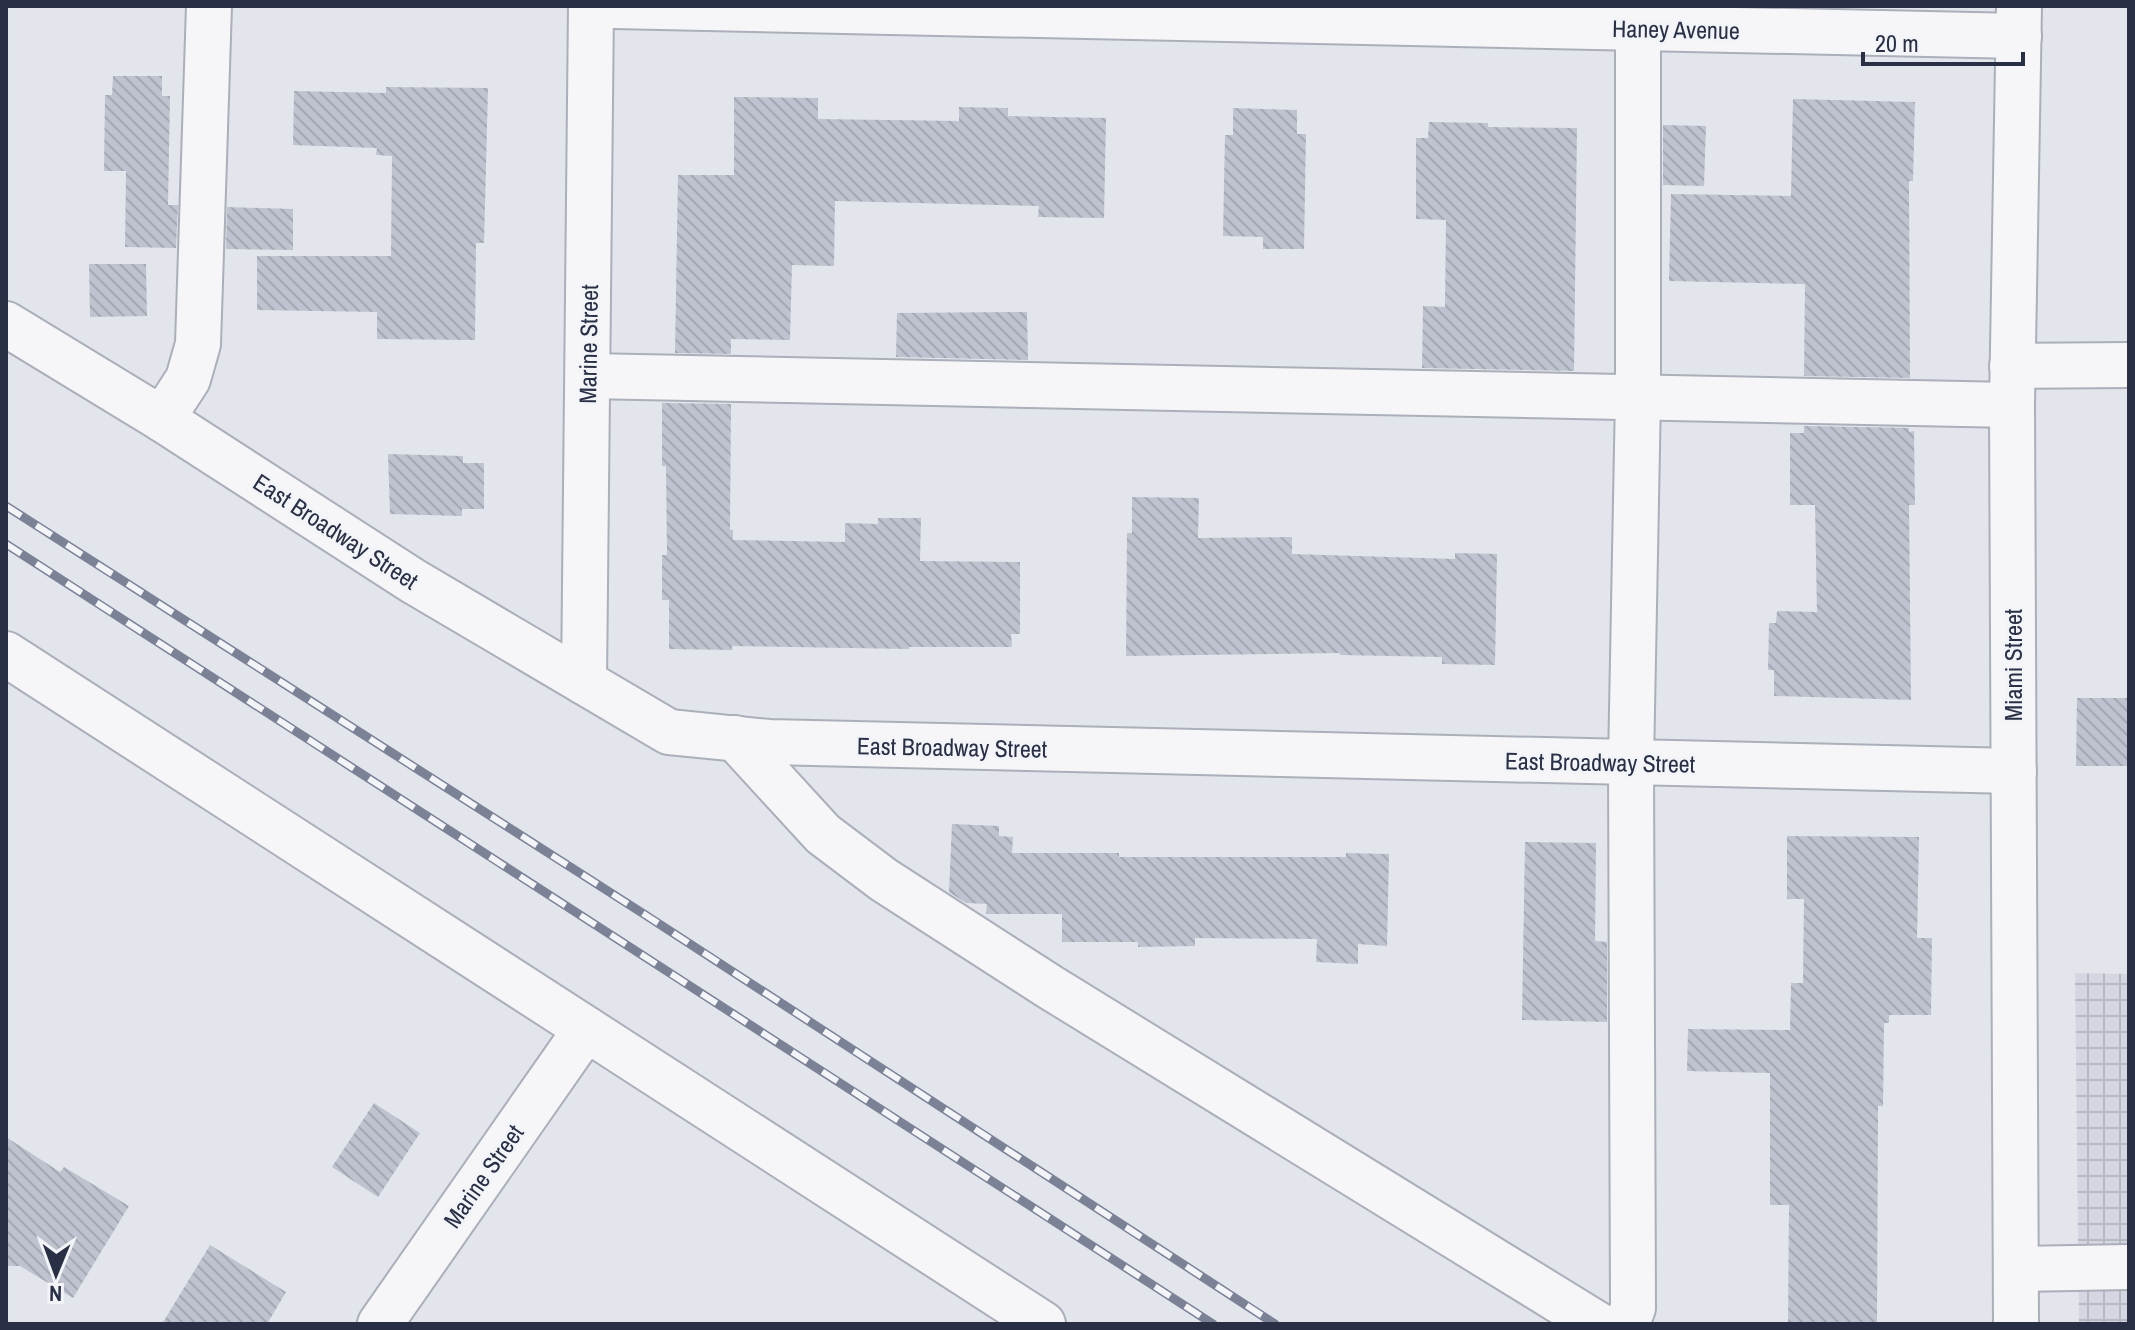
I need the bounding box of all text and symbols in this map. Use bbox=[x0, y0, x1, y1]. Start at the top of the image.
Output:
street label: Haney Avenue bbox=[1612, 12, 1740, 46]
scale bar bbox=[1863, 16, 2023, 66]
text: 20 m bbox=[1875, 27, 1919, 59]
street label: Marine Street bbox=[571, 284, 605, 404]
street label: East Broadway Street bbox=[247, 466, 425, 597]
street label: Miami Street bbox=[1997, 608, 2029, 721]
street label: East Broadway Street bbox=[857, 729, 1048, 765]
street label: East Broadway Street bbox=[1505, 744, 1696, 780]
street label: Marine Street bbox=[436, 1118, 531, 1234]
north arrow bbox=[16, 1234, 96, 1314]
text: N bbox=[49, 1279, 62, 1309]

